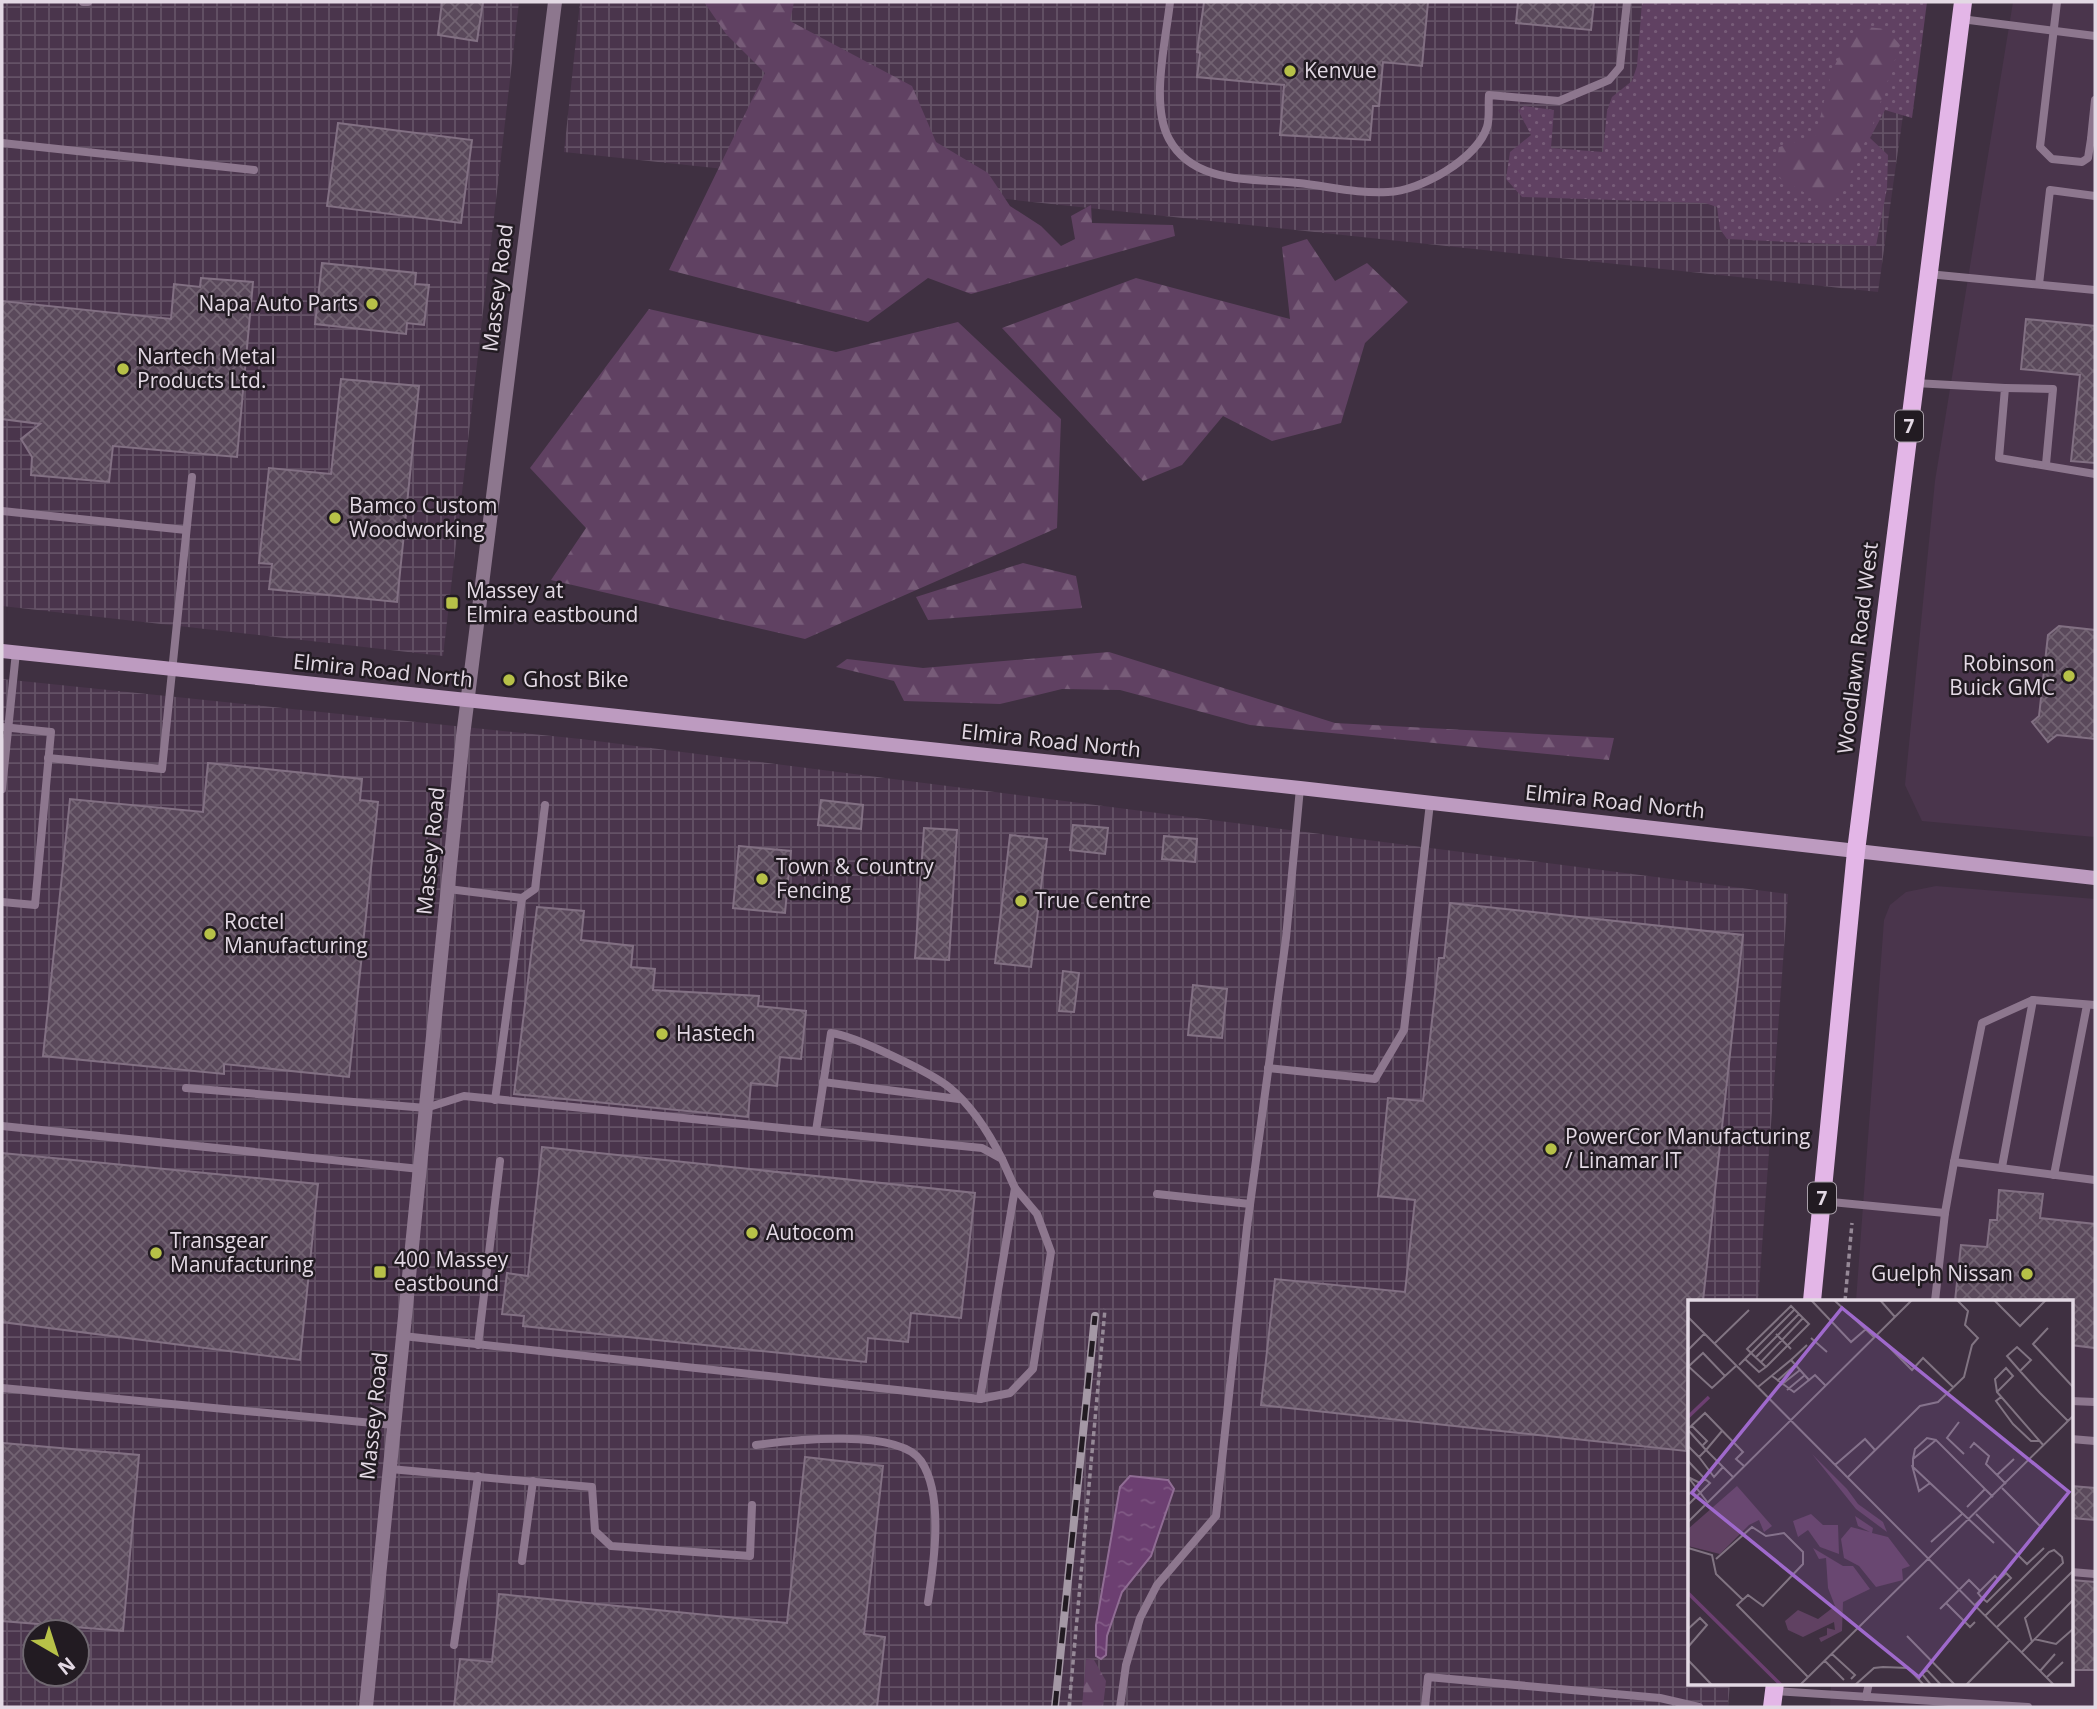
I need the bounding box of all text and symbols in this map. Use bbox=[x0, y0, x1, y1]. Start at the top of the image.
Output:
place label: Kenvue bbox=[1304, 56, 1377, 84]
marker: Kenvue bbox=[1282, 63, 1298, 79]
street label: Massey Road bbox=[475, 222, 519, 353]
place label: Napa Auto Parts bbox=[198, 289, 358, 317]
marker: Napa Auto Parts bbox=[364, 296, 380, 312]
place label: Nartech Metal Products Ltd. bbox=[137, 342, 276, 394]
marker: Nartech Metal Products Ltd. bbox=[115, 361, 131, 377]
road number: 7 bbox=[1895, 410, 1923, 442]
place label: Bamco Custom Woodworking bbox=[349, 491, 498, 543]
marker: Bamco Custom Woodworking bbox=[327, 510, 343, 526]
street label: Woodlawn Road West bbox=[1830, 540, 1884, 755]
place label: Massey at Elmira eastbound bbox=[466, 576, 638, 628]
marker: Massey at Elmira eastbound bbox=[444, 595, 460, 611]
street label: Elmira Road North bbox=[292, 647, 474, 693]
place label: Robinson Buick GMC bbox=[1949, 649, 2055, 701]
place label: Ghost Bike bbox=[523, 665, 628, 693]
marker: Robinson Buick GMC bbox=[2061, 668, 2077, 684]
marker: Ghost Bike bbox=[501, 672, 517, 688]
street label: Elmira Road North bbox=[960, 717, 1142, 763]
street label: Elmira Road North bbox=[1524, 778, 1706, 824]
street label: Massey Road bbox=[409, 786, 451, 916]
place label: Town & Country Fencing bbox=[776, 852, 934, 904]
marker: Town & Country Fencing bbox=[754, 871, 770, 887]
place label: True Centre bbox=[1035, 886, 1151, 914]
marker: True Centre bbox=[1013, 893, 1029, 909]
place label: Roctel Manufacturing bbox=[224, 907, 368, 959]
marker: Roctel Manufacturing bbox=[202, 926, 218, 942]
place label: Hastech bbox=[676, 1019, 755, 1047]
marker: Hastech bbox=[654, 1026, 670, 1042]
place label: PowerCor Manufacturing / Linamar IT bbox=[1565, 1122, 1810, 1174]
marker: PowerCor Manufacturing / Linamar IT bbox=[1543, 1141, 1559, 1157]
road number: 7 bbox=[1808, 1182, 1836, 1214]
place label: Autocom bbox=[766, 1218, 854, 1246]
marker: Autocom bbox=[744, 1225, 760, 1241]
place label: Transgear Manufacturing bbox=[170, 1226, 314, 1278]
marker: Transgear Manufacturing bbox=[148, 1245, 164, 1261]
place label: 400 Massey eastbound bbox=[394, 1245, 509, 1297]
place label: Guelph Nissan bbox=[1871, 1259, 2013, 1287]
marker: 400 Massey eastbound bbox=[372, 1264, 388, 1280]
marker: Guelph Nissan bbox=[2019, 1266, 2035, 1282]
inset map bbox=[1688, 1300, 2072, 1684]
street label: Massey Road bbox=[352, 1351, 394, 1481]
north arrow bbox=[21, 1618, 91, 1688]
text: N bbox=[53, 1651, 81, 1681]

